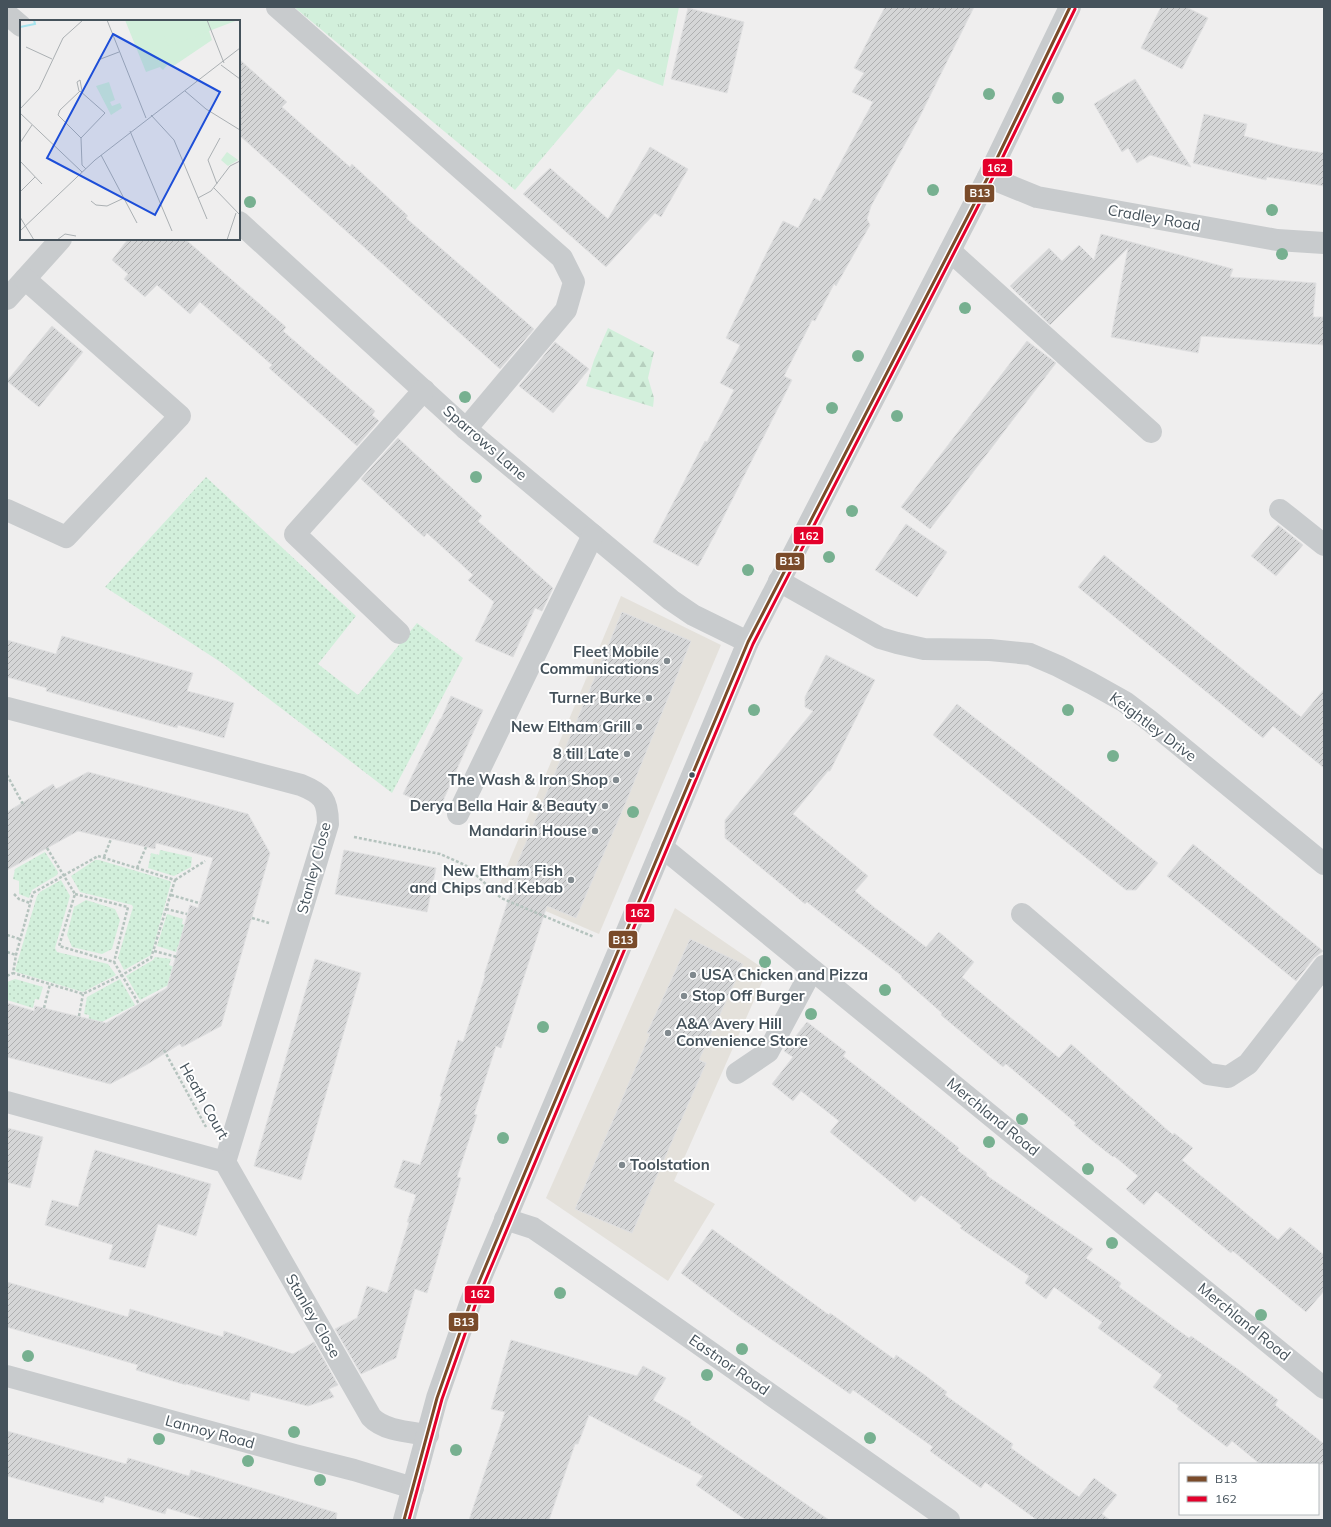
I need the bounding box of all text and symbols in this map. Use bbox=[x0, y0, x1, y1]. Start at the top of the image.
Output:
inset map bbox=[20, 20, 240, 240]
line badge: 162 bbox=[982, 158, 1013, 177]
text: 162 bbox=[987, 161, 1007, 175]
line badge: B13 bbox=[964, 184, 995, 203]
text: B13 bbox=[970, 186, 991, 200]
street label: Cradley Road bbox=[1106, 200, 1202, 235]
street label: Sparrows Lane bbox=[439, 401, 531, 484]
line badge: 162 bbox=[793, 526, 824, 545]
text: 162 bbox=[799, 529, 819, 543]
line badge: B13 bbox=[775, 552, 805, 571]
text: B13 bbox=[780, 554, 801, 568]
place label: Fleet Mobile Communications bbox=[540, 642, 659, 678]
marker: Fleet Mobile Communications bbox=[662, 656, 672, 666]
place label: Turner Burke bbox=[549, 688, 641, 707]
street label: Keightley Drive bbox=[1106, 688, 1201, 765]
marker: Turner Burke bbox=[644, 693, 654, 703]
place label: New Eltham Grill bbox=[511, 717, 631, 736]
marker: New Eltham Grill bbox=[634, 722, 644, 732]
place label: 8 till Late bbox=[553, 744, 619, 763]
marker: 8 till Late bbox=[622, 749, 632, 759]
place label: The Wash & Iron Shop bbox=[448, 770, 608, 789]
unlabelled marker bbox=[687, 770, 697, 780]
marker: The Wash & Iron Shop bbox=[611, 775, 621, 785]
place label: Derya Bella Hair & Beauty bbox=[410, 796, 598, 815]
marker: Derya Bella Hair & Beauty bbox=[600, 801, 610, 811]
street label: Stanley Close bbox=[292, 820, 335, 916]
place label: Mandarin House bbox=[469, 821, 587, 840]
marker: Mandarin House bbox=[590, 826, 600, 836]
place label: New Eltham Fish and Chips and Kebab bbox=[409, 861, 563, 897]
marker: New Eltham Fish and Chips and Kebab bbox=[566, 875, 576, 885]
line badge: 162 bbox=[625, 903, 655, 923]
text: 162 bbox=[630, 906, 650, 920]
line badge: B13 bbox=[608, 930, 638, 949]
text: B13 bbox=[613, 933, 634, 947]
place label: USA Chicken and Pizza bbox=[701, 965, 868, 984]
marker: USA Chicken and Pizza bbox=[688, 970, 698, 980]
place label: Stop Off Burger bbox=[692, 986, 805, 1005]
marker: Stop Off Burger bbox=[679, 991, 689, 1001]
place label: A&A Avery Hill Convenience Store bbox=[676, 1014, 808, 1050]
marker: A&A Avery Hill Convenience Store bbox=[663, 1028, 673, 1038]
street label: Heath Court bbox=[176, 1059, 233, 1142]
street label: Merchland Road bbox=[943, 1073, 1043, 1160]
place label: Toolstation bbox=[630, 1155, 710, 1174]
marker: Toolstation bbox=[617, 1160, 627, 1170]
street label: Stanley Close bbox=[282, 1270, 345, 1361]
street label: Merchland Road bbox=[1194, 1278, 1294, 1365]
line badge: 162 bbox=[464, 1285, 495, 1304]
text: 162 bbox=[470, 1287, 490, 1301]
line badge: B13 bbox=[448, 1312, 479, 1332]
text: B13 bbox=[454, 1315, 475, 1329]
street label: Eastnor Road bbox=[685, 1330, 773, 1399]
street label: Lannoy Road bbox=[163, 1410, 257, 1453]
legend bbox=[1179, 1463, 1319, 1515]
text: B13 bbox=[1215, 1471, 1238, 1486]
text: 162 bbox=[1215, 1491, 1237, 1506]

